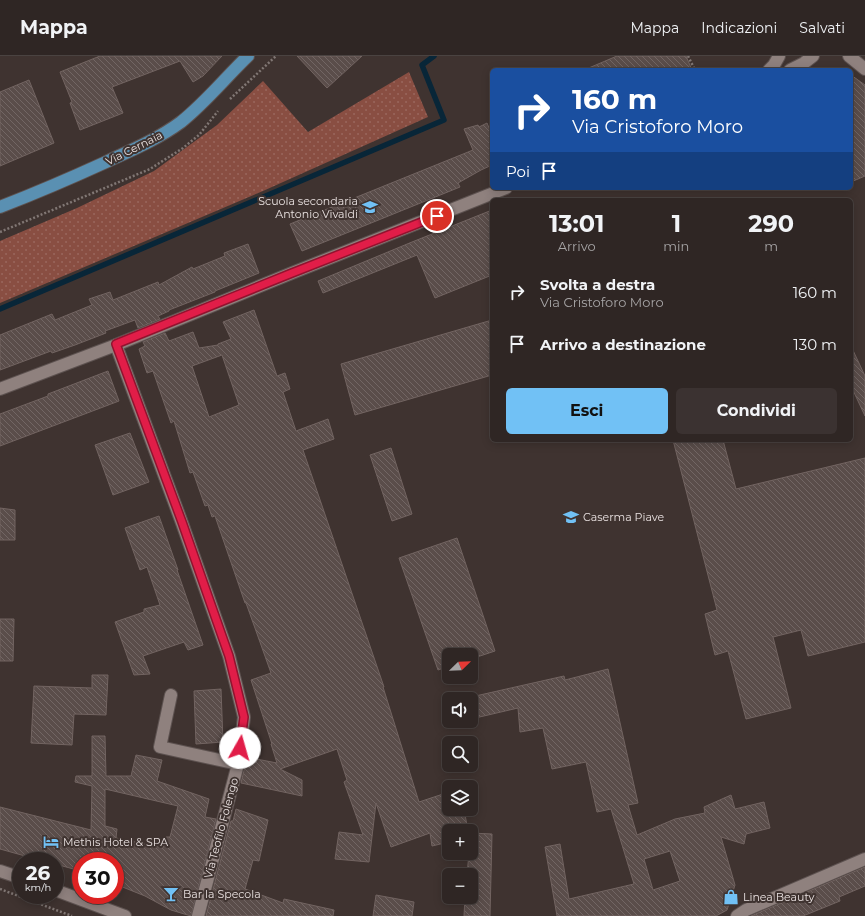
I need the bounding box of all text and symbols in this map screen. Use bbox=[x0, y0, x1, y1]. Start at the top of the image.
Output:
text: Mappa bbox=[20, 16, 88, 39]
text: Mappa bbox=[630, 19, 679, 37]
text: Indicazioni bbox=[701, 19, 777, 37]
text: Salvati bbox=[799, 19, 845, 37]
text: 160 m bbox=[572, 82, 657, 116]
icon: right bbox=[506, 84, 558, 136]
text: Via Cristoforo Moro bbox=[572, 116, 743, 138]
street label: Via Cernaia bbox=[103, 128, 165, 168]
icon: arrive bbox=[538, 160, 560, 182]
text: Poi bbox=[506, 162, 530, 181]
place label: Scuola secondaria Antonio Vivaldi bbox=[258, 194, 358, 221]
school or university icon: Scuola secondaria Antonio Vivaldi bbox=[361, 198, 379, 216]
pin bbox=[420, 199, 454, 233]
icon: arrive bbox=[426, 205, 448, 227]
text: 13:01 bbox=[549, 209, 604, 238]
text: 1 bbox=[672, 209, 681, 238]
text: 290 bbox=[748, 209, 794, 238]
text: Arrivo bbox=[558, 238, 596, 254]
text: min bbox=[663, 238, 689, 254]
text: m bbox=[764, 238, 778, 254]
text: Svolta a destra bbox=[540, 275, 655, 294]
icon: right bbox=[506, 281, 528, 303]
text: 160 m bbox=[793, 283, 837, 302]
text: Via Cristoforo Moro bbox=[540, 294, 664, 310]
icon: arrive bbox=[506, 333, 528, 355]
text: Arrivo a destinazione bbox=[540, 335, 706, 354]
text: 130 m bbox=[793, 335, 837, 354]
button: Esci bbox=[506, 388, 668, 434]
button: Condividi bbox=[676, 388, 837, 434]
school or university icon: Caserma Piave bbox=[562, 508, 580, 526]
place label: Caserma Piave bbox=[583, 510, 665, 524]
north arrow bbox=[442, 648, 478, 684]
map controls bbox=[442, 648, 478, 904]
button: sound bbox=[442, 692, 478, 728]
position arrow bbox=[219, 727, 261, 769]
button: search bbox=[442, 736, 478, 772]
street label: Via Teofilo Folengo bbox=[201, 776, 241, 880]
button: layers bbox=[442, 780, 478, 816]
button: + bbox=[442, 824, 478, 860]
hotel icon: Methis Hotel & SPA bbox=[42, 833, 60, 851]
place label: Methis Hotel & SPA bbox=[63, 835, 168, 849]
speed limit sign: 30 bbox=[72, 852, 124, 904]
text: 26 bbox=[26, 861, 50, 885]
button: − bbox=[442, 868, 478, 904]
text: km/h bbox=[25, 881, 51, 894]
bar icon: Bar la Specola bbox=[162, 885, 180, 903]
place label: Bar la Specola bbox=[183, 887, 261, 901]
shop icon: Linea Beauty bbox=[722, 888, 740, 906]
place label: Linea Beauty bbox=[743, 890, 814, 904]

